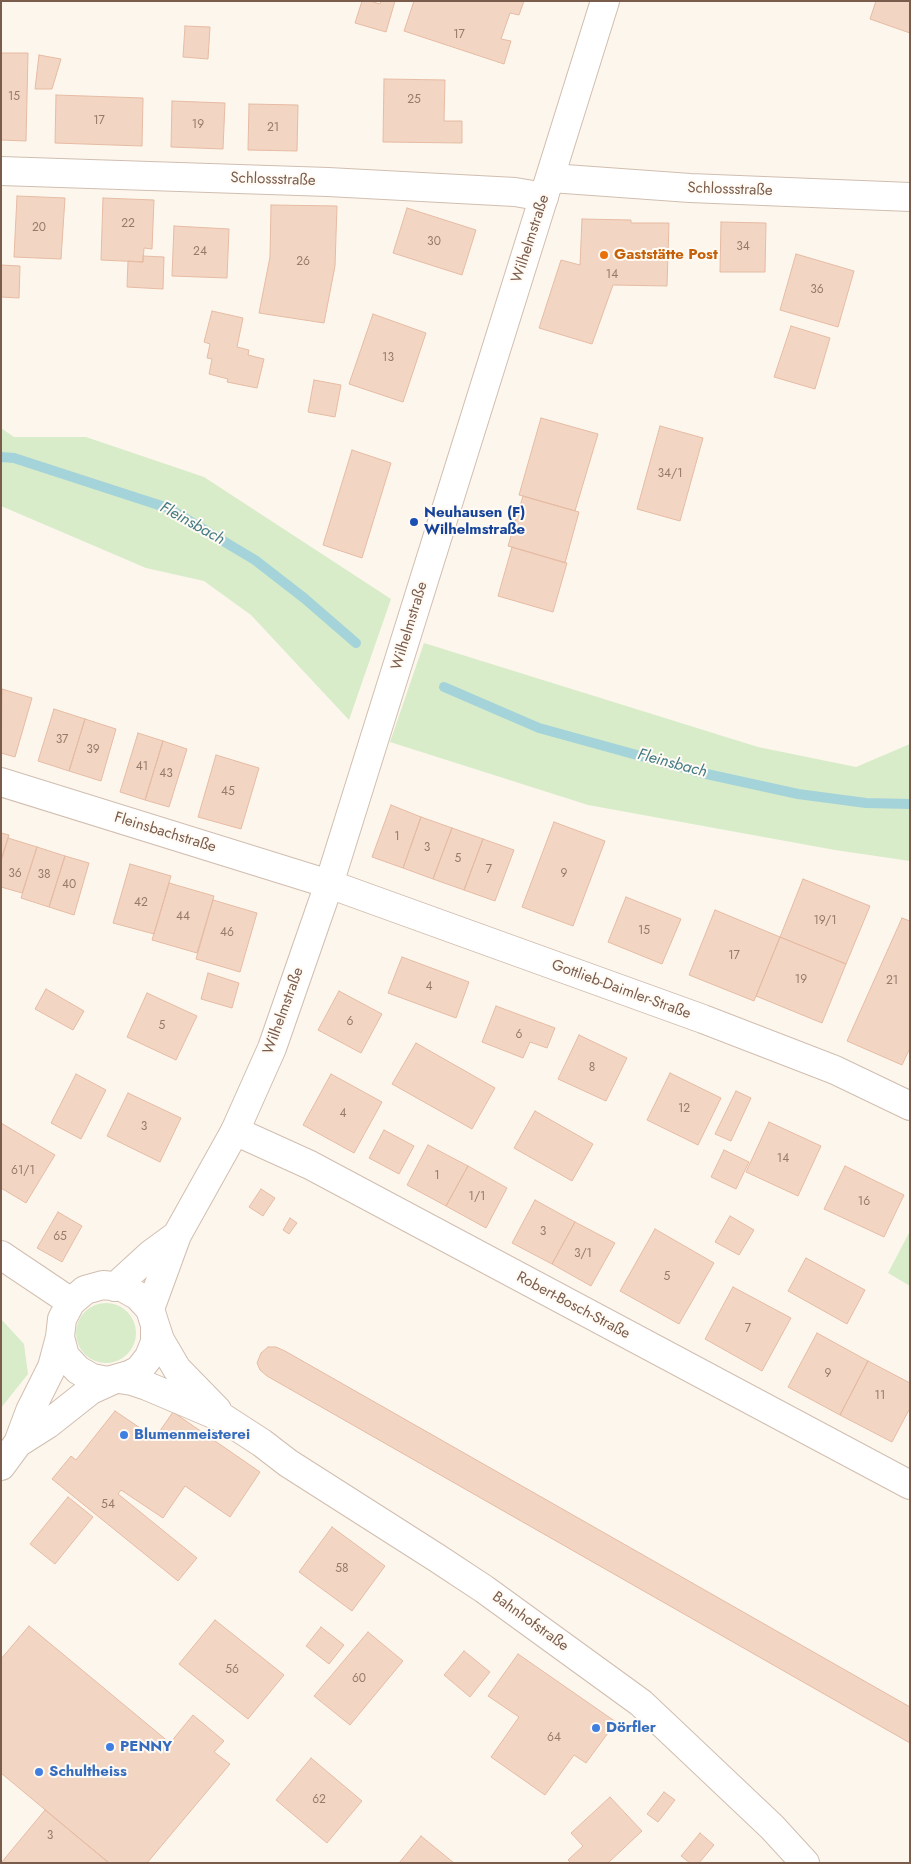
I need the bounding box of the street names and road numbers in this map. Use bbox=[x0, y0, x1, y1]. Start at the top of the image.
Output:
street label: Schlossstraße bbox=[230, 170, 316, 190]
street label: Schlossstraße bbox=[687, 180, 773, 200]
street label: Wilhelmstraße bbox=[508, 193, 554, 285]
street label: Wilhelmstraße bbox=[388, 580, 432, 672]
street label: Fleinsbachstraße bbox=[112, 809, 218, 857]
street label: Gottlieb-Daimler-Straße bbox=[549, 956, 693, 1024]
street label: Wilhelmstraße bbox=[260, 965, 308, 1057]
street label: Robert-Bosch-Straße bbox=[513, 1268, 633, 1344]
street label: Bahnhofstraße bbox=[488, 1588, 572, 1656]

